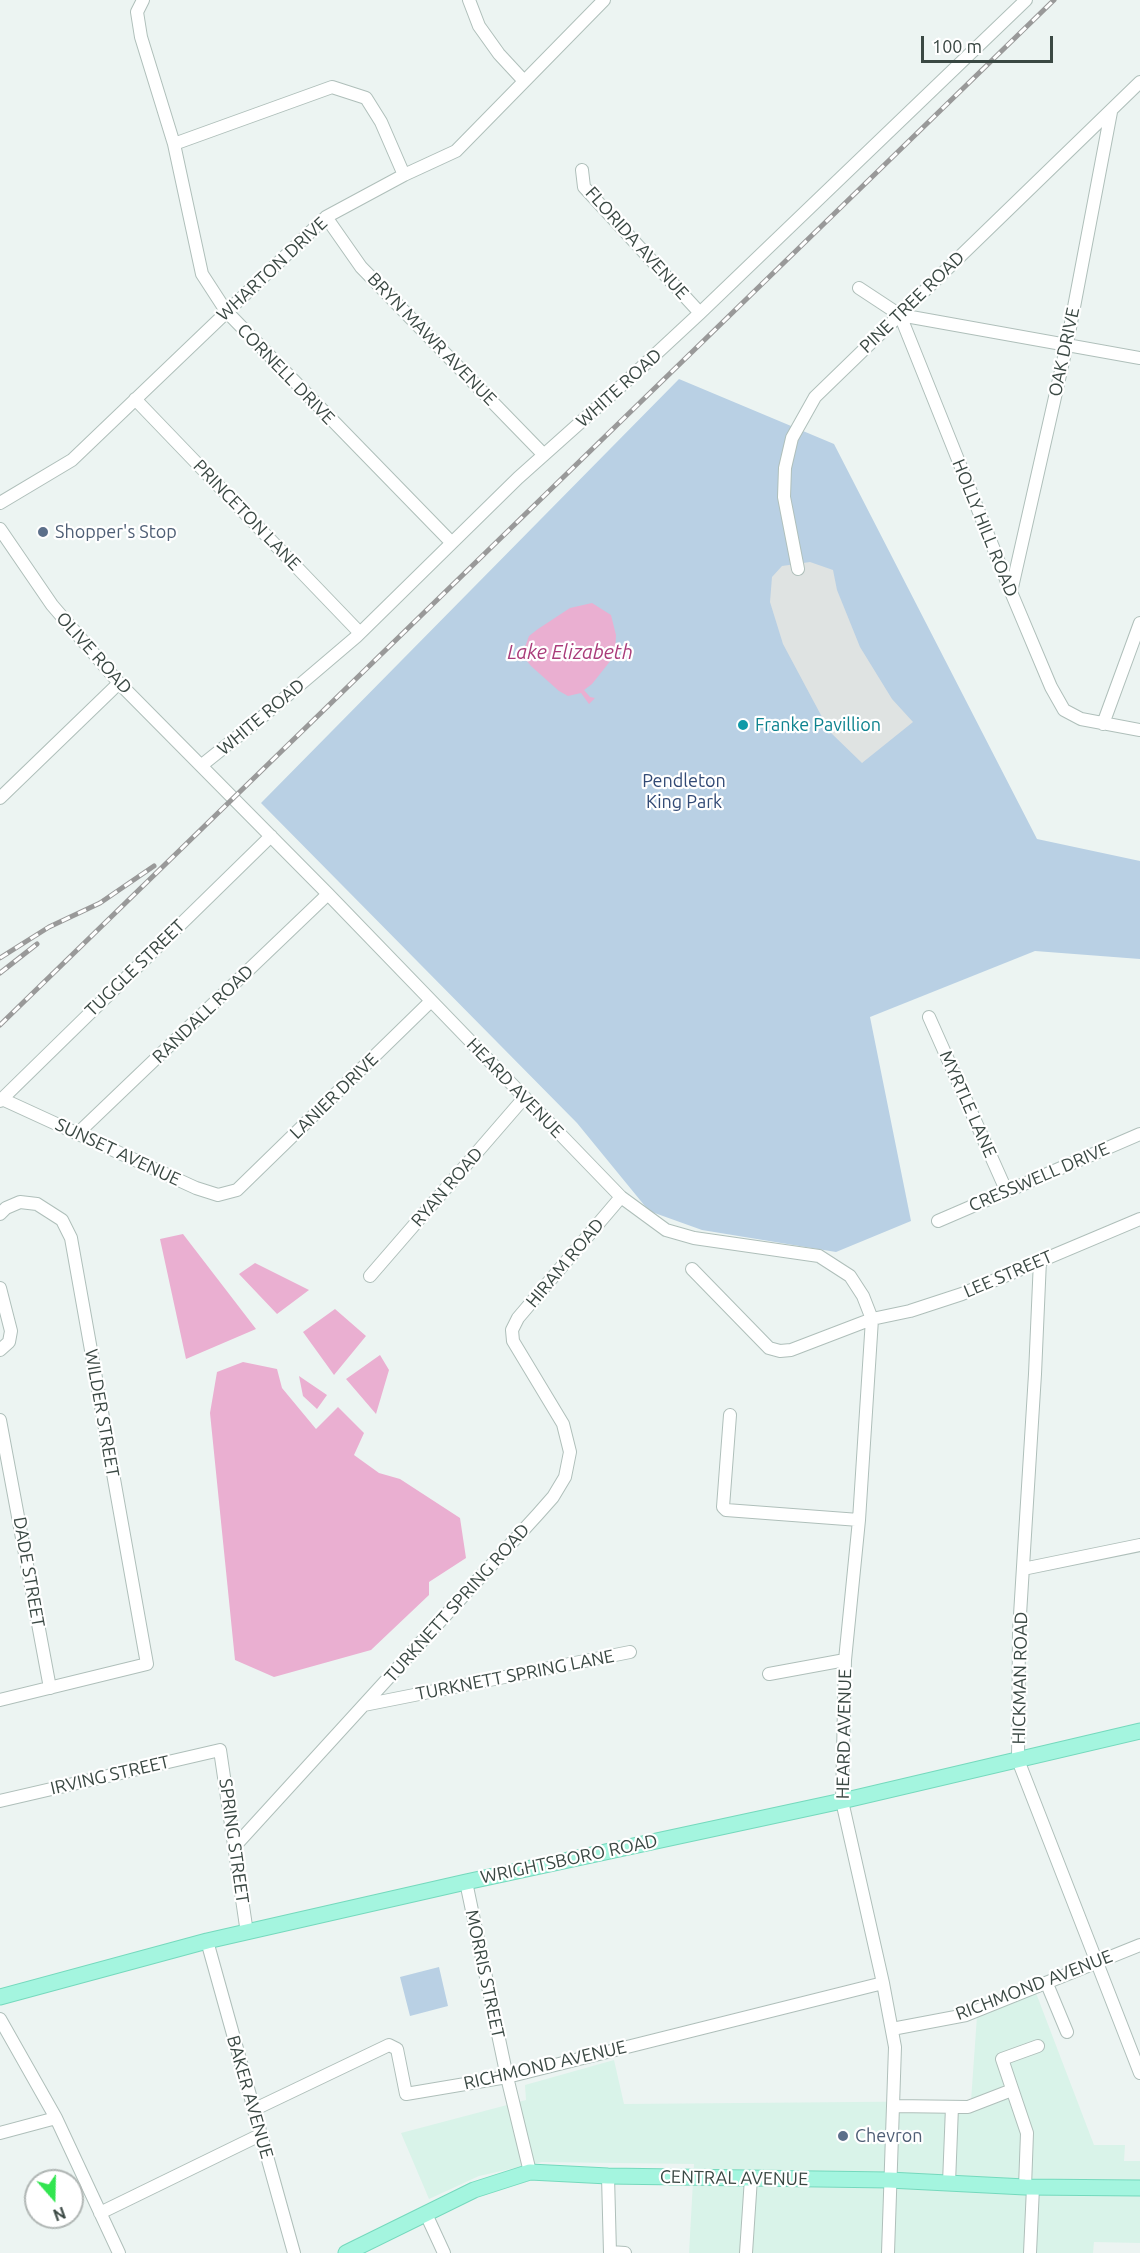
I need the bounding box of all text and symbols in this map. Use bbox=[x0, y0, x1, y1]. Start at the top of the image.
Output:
scale bar bbox=[924, 24, 1056, 62]
text: 100 m bbox=[932, 36, 982, 56]
street label: FLORIDA AVENUE bbox=[581, 182, 693, 304]
street label: WHARTON DRIVE bbox=[212, 212, 332, 326]
street label: PINE TREE ROAD bbox=[855, 247, 969, 357]
street label: BRYN MAWR AVENUE bbox=[363, 268, 501, 410]
street label: OAK DRIVE bbox=[1044, 305, 1084, 399]
street label: CORNELL DRIVE bbox=[233, 319, 339, 429]
street label: WHITE ROAD bbox=[572, 344, 666, 432]
street label: PRINCETON LANE bbox=[189, 455, 305, 575]
street label: HOLLY HILL ROAD bbox=[948, 456, 1022, 600]
place label: Shopper's Stop bbox=[55, 521, 177, 543]
marker: Shopper's Stop bbox=[36, 525, 50, 539]
street label: OLIVE ROAD bbox=[52, 608, 136, 698]
water label: Lake Elizabeth bbox=[507, 640, 633, 664]
street label: WHITE ROAD bbox=[213, 674, 309, 760]
place label: Franke Pavillion bbox=[755, 714, 881, 736]
marker: Franke Pavillion bbox=[736, 718, 750, 732]
park label: Pendleton King Park bbox=[642, 770, 726, 812]
street label: TUGGLE STREET bbox=[81, 915, 189, 1021]
street label: RANDALL ROAD bbox=[148, 960, 258, 1068]
street label: HEARD AVENUE bbox=[462, 1034, 568, 1142]
street label: MYRTLE LANE bbox=[935, 1047, 1001, 1161]
street label: LANIER DRIVE bbox=[285, 1049, 383, 1143]
street label: SUNSET AVENUE bbox=[52, 1114, 184, 1190]
street label: CRESSWELL DRIVE bbox=[966, 1138, 1112, 1216]
street label: RYAN ROAD bbox=[407, 1143, 487, 1231]
street label: HIRAM ROAD bbox=[521, 1214, 609, 1312]
street label: LEE STREET bbox=[960, 1246, 1056, 1302]
street label: WILDER STREET bbox=[80, 1347, 124, 1479]
street label: DADE STREET bbox=[9, 1515, 49, 1629]
street label: TURKNETT SPRING ROAD bbox=[380, 1519, 534, 1687]
street label: HICKMAN ROAD bbox=[1008, 1611, 1032, 1745]
street label: TURKNETT SPRING LANE bbox=[414, 1645, 616, 1705]
street label: HEARD AVENUE bbox=[832, 1669, 856, 1799]
street label: IRVING STREET bbox=[48, 1751, 172, 1799]
street label: SPRING STREET bbox=[215, 1777, 253, 1905]
street label: WRIGHTSBORO ROAD bbox=[478, 1830, 660, 1888]
street label: MORRIS STREET bbox=[461, 1908, 509, 2040]
street label: RICHMOND AVENUE bbox=[953, 1945, 1115, 2025]
street label: BAKER AVENUE bbox=[222, 2033, 278, 2161]
street label: RICHMOND AVENUE bbox=[462, 2036, 628, 2094]
place label: Chevron bbox=[855, 2125, 923, 2147]
marker: Chevron bbox=[836, 2129, 850, 2143]
street label: CENTRAL AVENUE bbox=[660, 2166, 808, 2190]
north arrow bbox=[24, 2169, 84, 2229]
text: N bbox=[51, 2204, 68, 2225]

